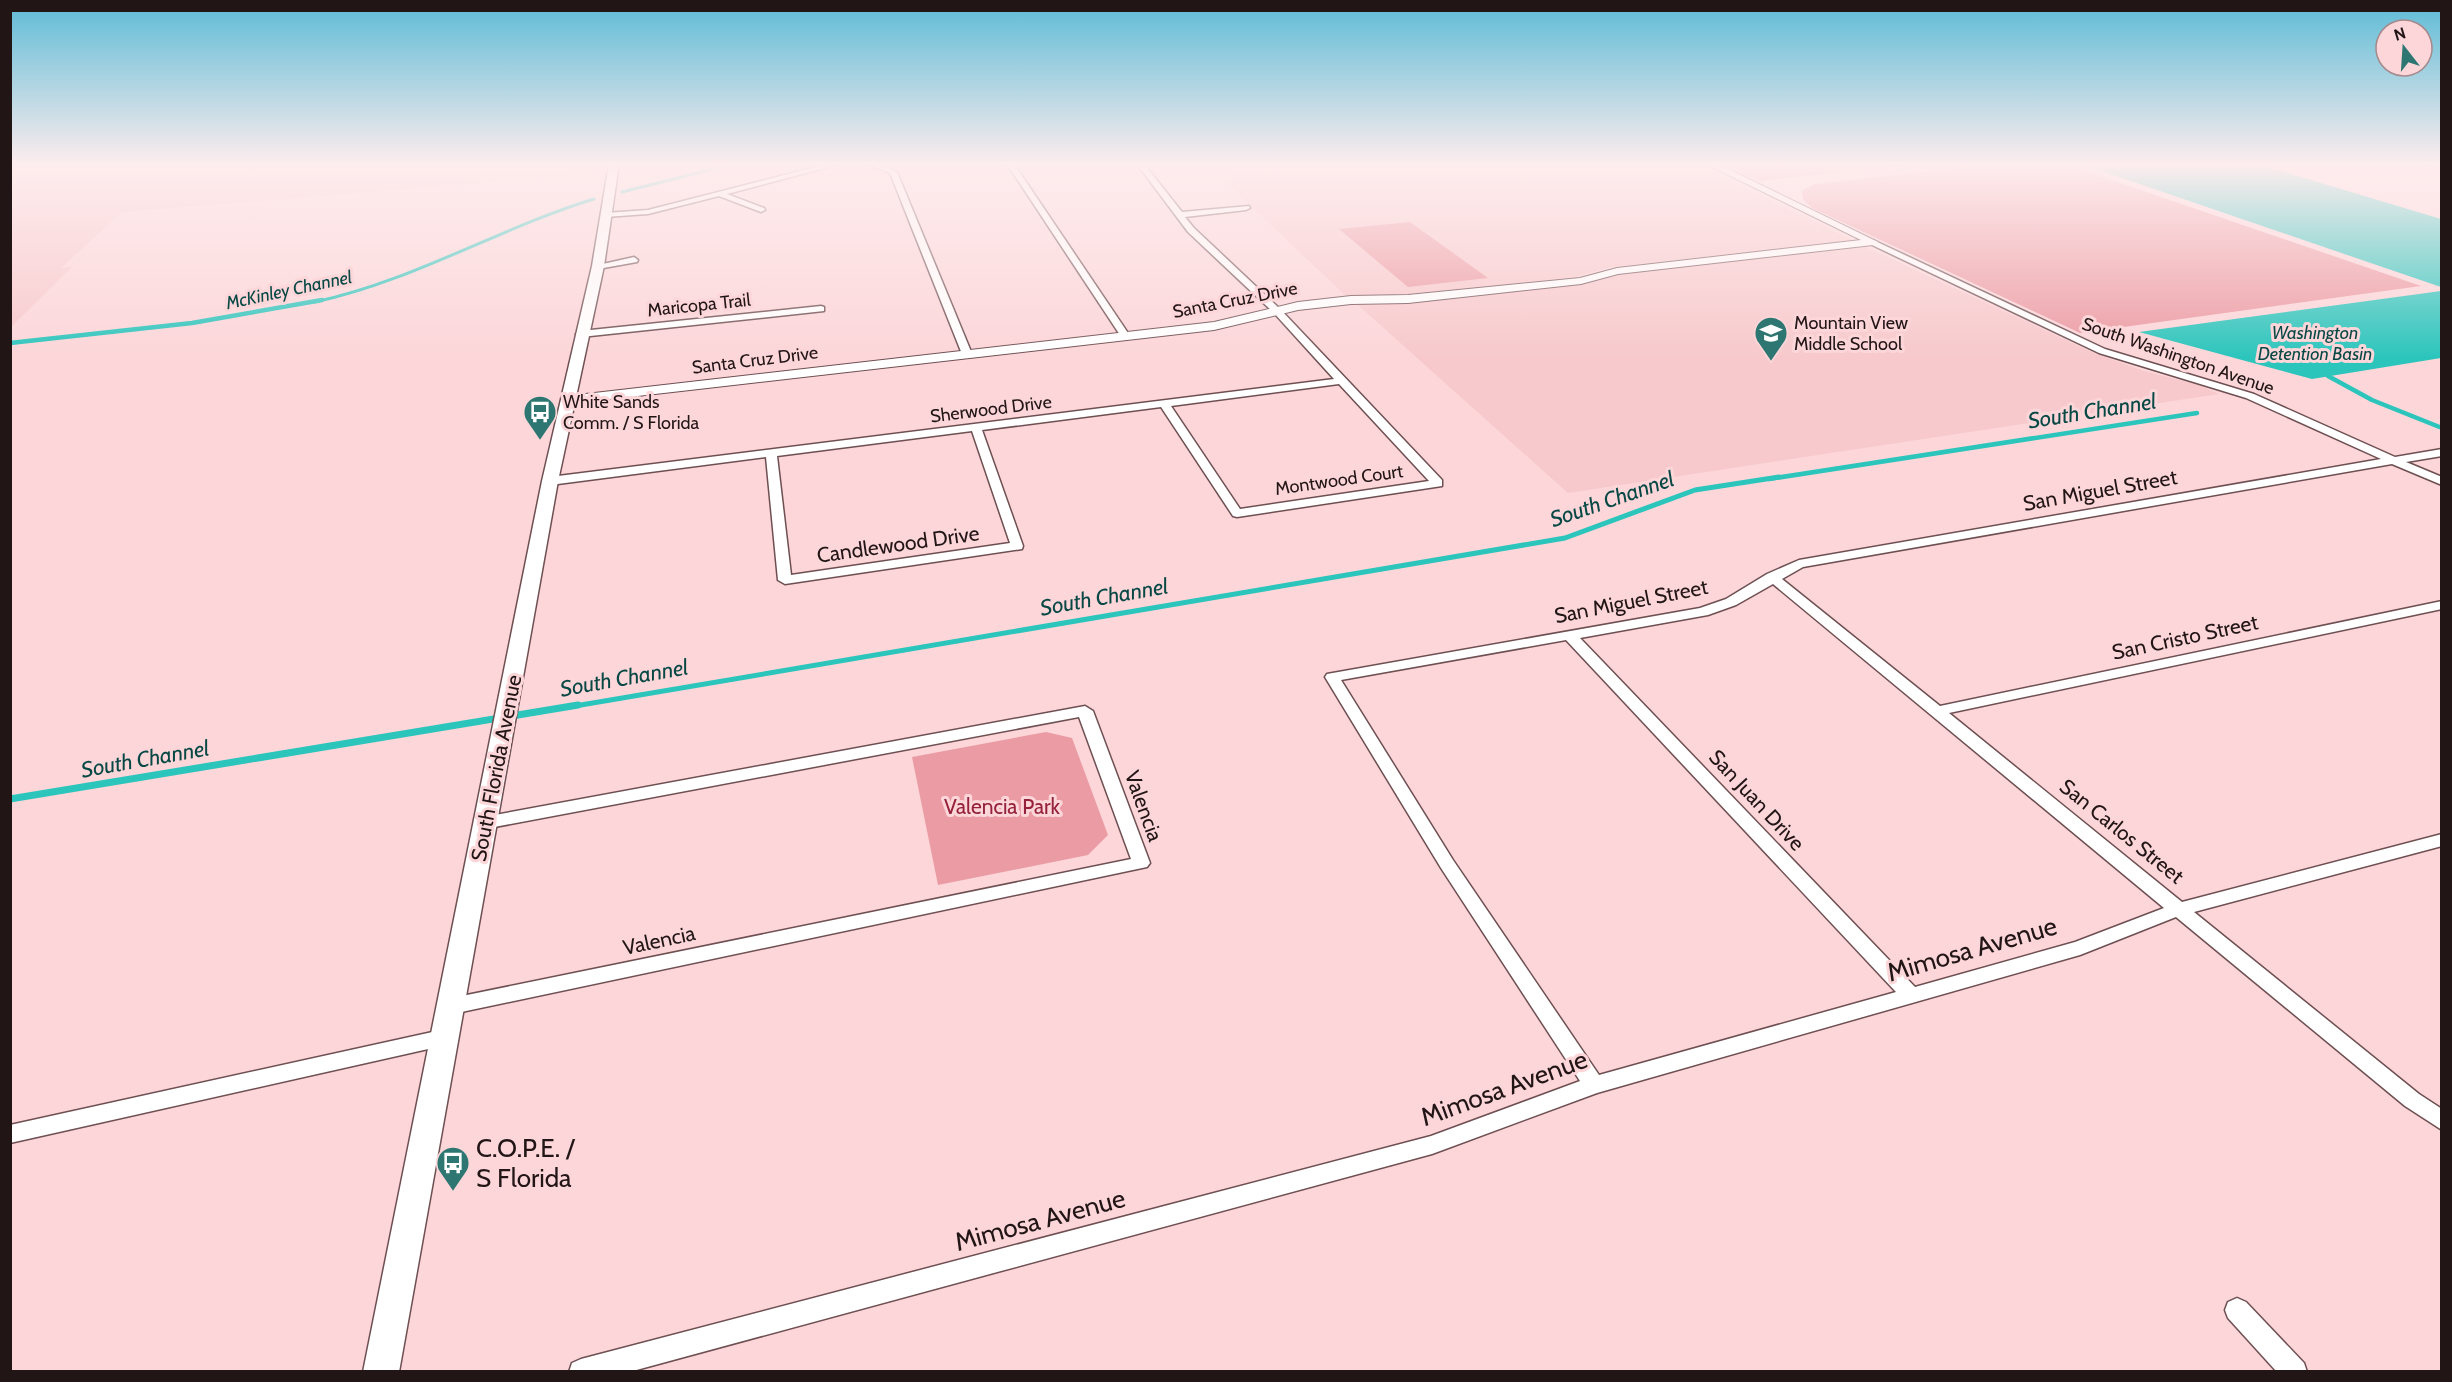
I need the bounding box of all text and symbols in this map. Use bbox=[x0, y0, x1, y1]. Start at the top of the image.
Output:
north arrow bbox=[2374, 18, 2434, 78]
text: N bbox=[2392, 23, 2408, 45]
water label: McKinley Channel bbox=[223, 266, 355, 314]
street label: Santa Cruz Drive bbox=[1171, 277, 1299, 323]
street label: Maricopa Trail bbox=[646, 289, 752, 321]
place label: Mountain View Middle School bbox=[1794, 312, 1908, 355]
street label: South Washington Avenue bbox=[2079, 313, 2277, 399]
school or university icon: Mountain View Middle School bbox=[1753, 315, 1789, 362]
water label: Washington Detention Basin bbox=[2258, 322, 2372, 365]
street label: Santa Cruz Drive bbox=[691, 341, 819, 379]
water label: South Channel bbox=[2026, 387, 2159, 434]
place label: White Sands Comm. / S Florida bbox=[563, 391, 699, 434]
street label: Sherwood Drive bbox=[929, 391, 1053, 427]
bus stop icon: White Sands Comm. / S Florida bbox=[522, 394, 558, 441]
street label: Montwood Court bbox=[1274, 460, 1404, 500]
street label: San Miguel Street bbox=[2021, 464, 2179, 516]
water label: South Channel bbox=[1546, 465, 1678, 533]
street label: Candlewood Drive bbox=[815, 520, 981, 568]
water label: South Channel bbox=[1038, 572, 1171, 622]
street label: San Miguel Street bbox=[1552, 574, 1710, 628]
street label: San Cristo Street bbox=[2110, 609, 2260, 665]
water label: South Channel bbox=[558, 653, 691, 703]
street label: South Florida Avenue bbox=[466, 672, 526, 863]
water label: South Channel bbox=[79, 734, 212, 784]
street label: San Juan Drive bbox=[1704, 744, 1810, 856]
street label: Valencia bbox=[1120, 767, 1168, 845]
street label: San Carlos Street bbox=[2055, 773, 2189, 889]
park label: Valencia Park bbox=[944, 794, 1061, 819]
street label: Mimosa Avenue bbox=[1883, 909, 2061, 989]
street label: Valencia bbox=[620, 920, 698, 960]
street label: Mimosa Avenue bbox=[1416, 1043, 1592, 1133]
place label: C.O.P.E. / S Florida bbox=[476, 1132, 576, 1194]
bus stop icon: C.O.P.E. / S Florida bbox=[435, 1145, 471, 1192]
street label: Mimosa Avenue bbox=[951, 1182, 1129, 1258]

